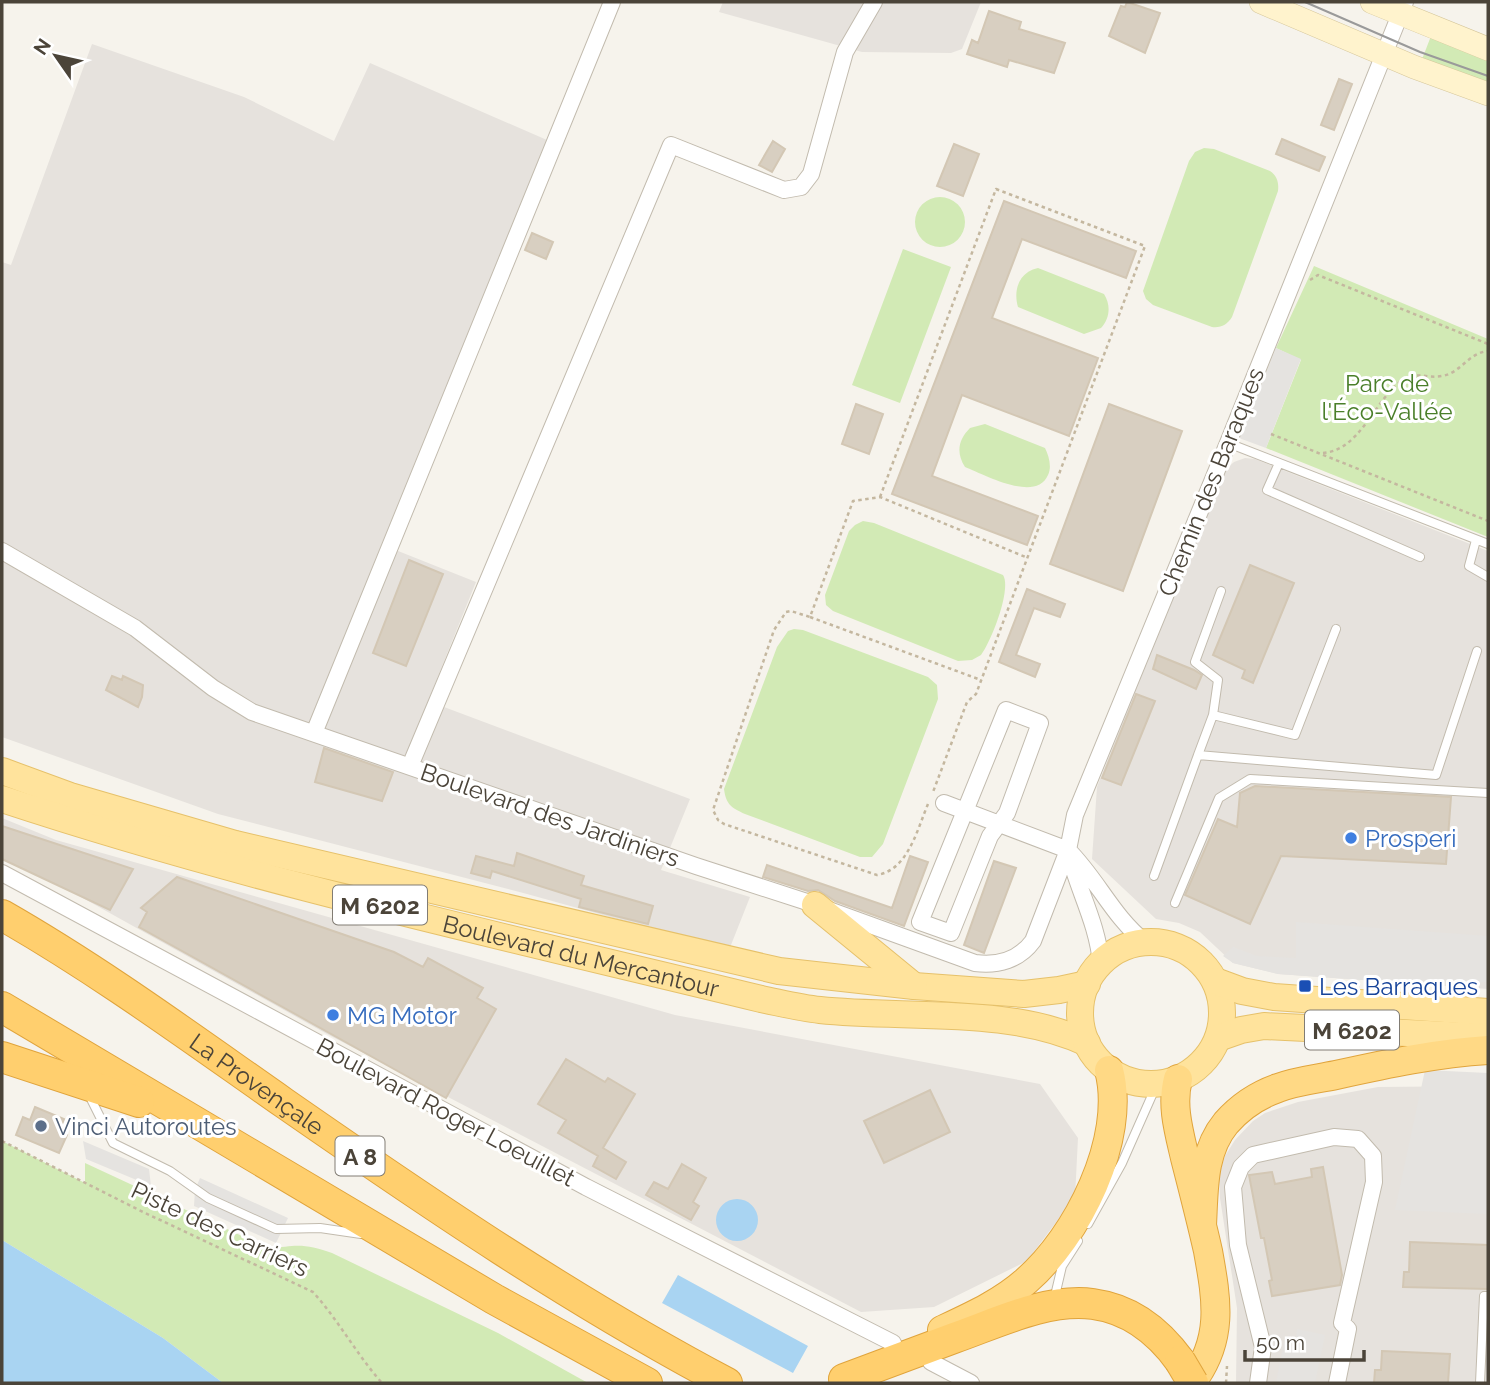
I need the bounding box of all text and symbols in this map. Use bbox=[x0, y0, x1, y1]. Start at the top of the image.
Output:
north arrow bbox=[21, 21, 91, 91]
text: N bbox=[29, 34, 55, 59]
street label: Chemin des Baraques bbox=[1152, 363, 1270, 601]
park label: Parc de l'Éco-Vallée bbox=[1321, 369, 1453, 426]
street label: Boulevard des Jardiniers bbox=[417, 757, 683, 873]
place label: Prosperi bbox=[1365, 824, 1456, 853]
marker: Prosperi bbox=[1343, 830, 1359, 846]
road number: M 6202 bbox=[333, 885, 427, 924]
street label: Boulevard du Mercantour bbox=[440, 908, 723, 1003]
place label: Les Barraques bbox=[1319, 972, 1478, 1001]
marker: Les Barraques bbox=[1297, 978, 1313, 994]
place label: MG Motor bbox=[347, 1001, 457, 1030]
marker: MG Motor bbox=[325, 1007, 341, 1023]
road number: M 6202 bbox=[1305, 1010, 1399, 1050]
street label: La Provençale bbox=[184, 1027, 330, 1141]
street label: Boulevard Roger Loeuillet bbox=[312, 1031, 580, 1193]
place label: Vinci Autoroutes bbox=[55, 1112, 237, 1141]
marker: Vinci Autoroutes bbox=[33, 1118, 49, 1134]
road number: A 8 bbox=[336, 1136, 384, 1176]
street label: Piste des Carriers bbox=[127, 1175, 313, 1283]
scale bar bbox=[1245, 1318, 1364, 1362]
text: 50 m bbox=[1256, 1330, 1305, 1355]

